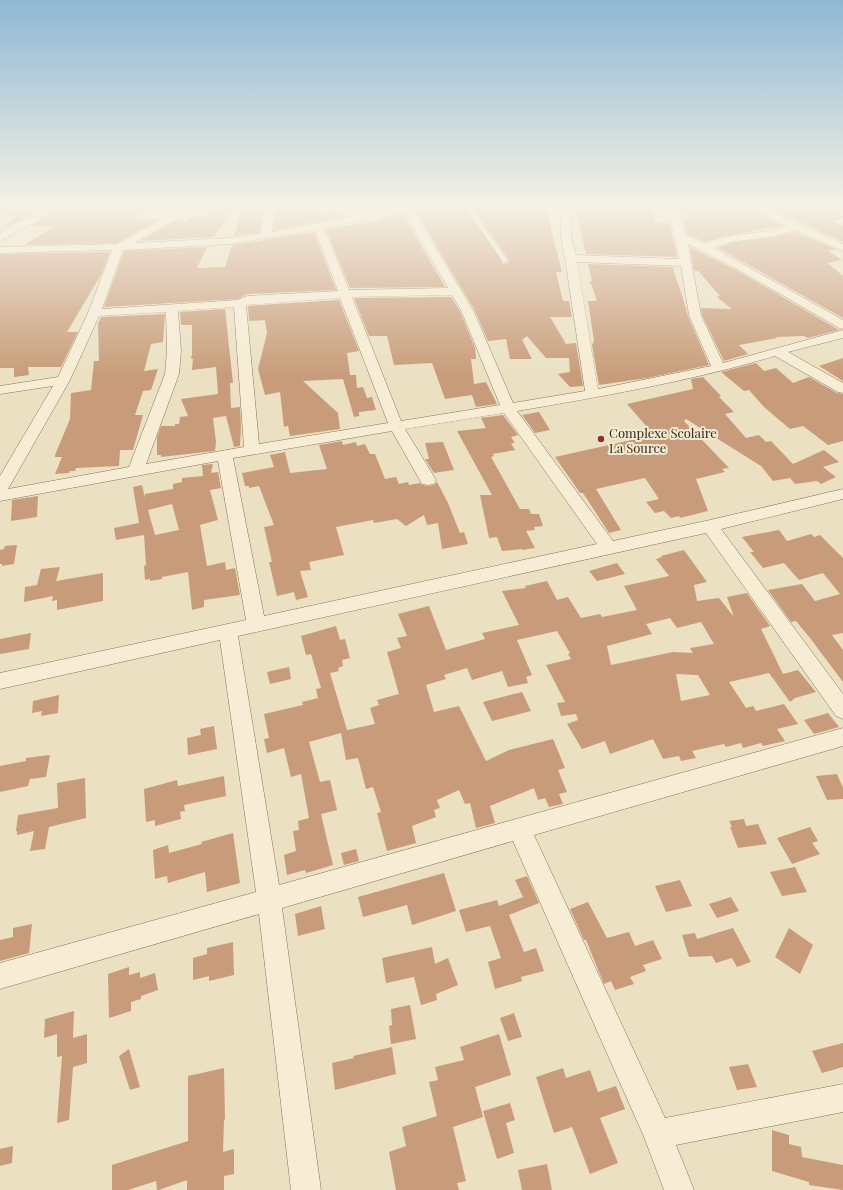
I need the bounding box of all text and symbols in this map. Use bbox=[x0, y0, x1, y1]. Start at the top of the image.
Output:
place label: Complexe Scolaire La Source bbox=[609, 424, 717, 456]
marker: Complexe Scolaire La Source bbox=[596, 434, 606, 444]

